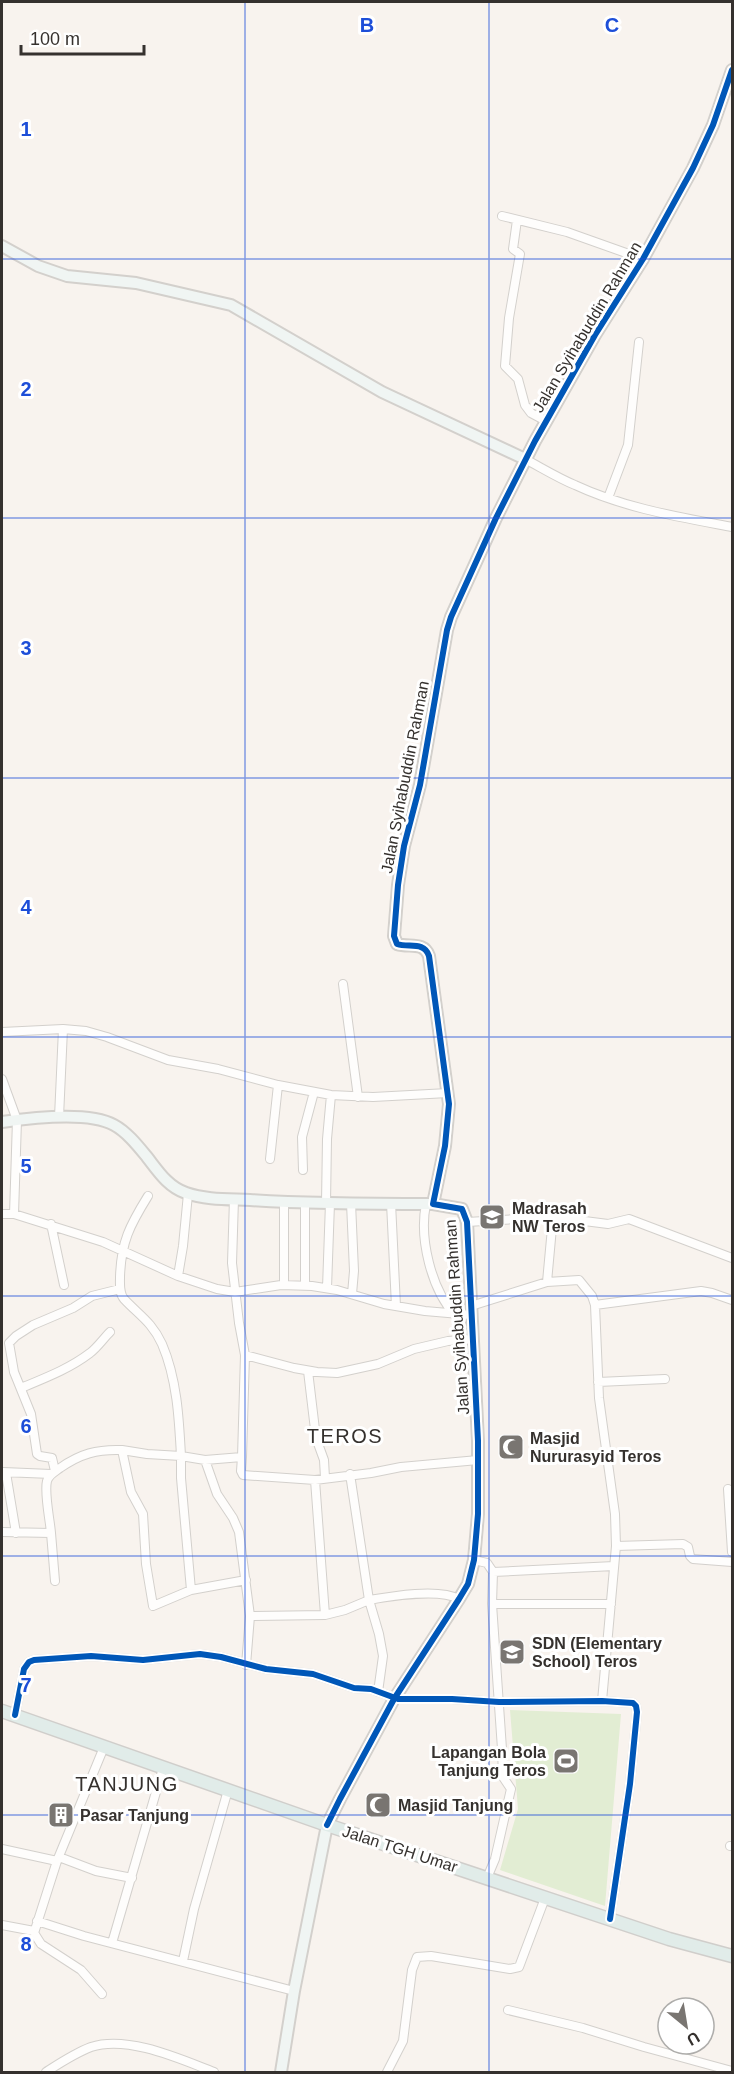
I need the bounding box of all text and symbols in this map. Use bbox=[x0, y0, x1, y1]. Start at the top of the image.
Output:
text: B bbox=[360, 14, 374, 36]
text: C bbox=[605, 14, 619, 36]
scale bar bbox=[21, 18, 144, 56]
text: 100 m bbox=[30, 29, 80, 49]
text: 1 bbox=[20, 118, 32, 140]
street label: Jalan Syihabuddin Rahman bbox=[529, 239, 645, 415]
text: 2 bbox=[20, 378, 32, 400]
text: 3 bbox=[20, 637, 32, 659]
street label: Jalan Syihabuddin Rahman bbox=[378, 679, 432, 875]
text: 4 bbox=[20, 896, 32, 918]
text: 5 bbox=[20, 1155, 32, 1177]
place label: Madrasah NW Teros bbox=[512, 1200, 587, 1235]
school or university icon: Madrasah NW Teros bbox=[477, 1202, 507, 1232]
street label: Jalan Syihabuddin Rahman bbox=[442, 1219, 472, 1415]
text: 6 bbox=[20, 1415, 32, 1437]
district label: TEROS bbox=[307, 1425, 383, 1447]
place label: Masjid Nururasyid Teros bbox=[530, 1430, 661, 1465]
mosque icon: Masjid Nururasyid Teros bbox=[496, 1432, 526, 1462]
place label: SDN (Elementary School) Teros bbox=[532, 1635, 662, 1670]
school or university icon: SDN (Elementary School) Teros bbox=[497, 1637, 527, 1667]
text: 7 bbox=[20, 1674, 32, 1696]
place label: Lapangan Bola Tanjung Teros bbox=[431, 1744, 546, 1779]
sports icon: Lapangan Bola Tanjung Teros bbox=[551, 1746, 581, 1776]
district label: TANJUNG bbox=[75, 1773, 179, 1795]
mosque icon: Masjid Tanjung bbox=[363, 1790, 393, 1820]
place label: Masjid Tanjung bbox=[398, 1797, 513, 1814]
building icon: Pasar Tanjung bbox=[46, 1800, 76, 1830]
place label: Pasar Tanjung bbox=[80, 1807, 189, 1824]
street label: Jalan TGH Umar bbox=[340, 1822, 460, 1876]
text: 8 bbox=[20, 1933, 32, 1955]
north arrow bbox=[656, 1996, 716, 2056]
text: U bbox=[684, 2028, 703, 2049]

